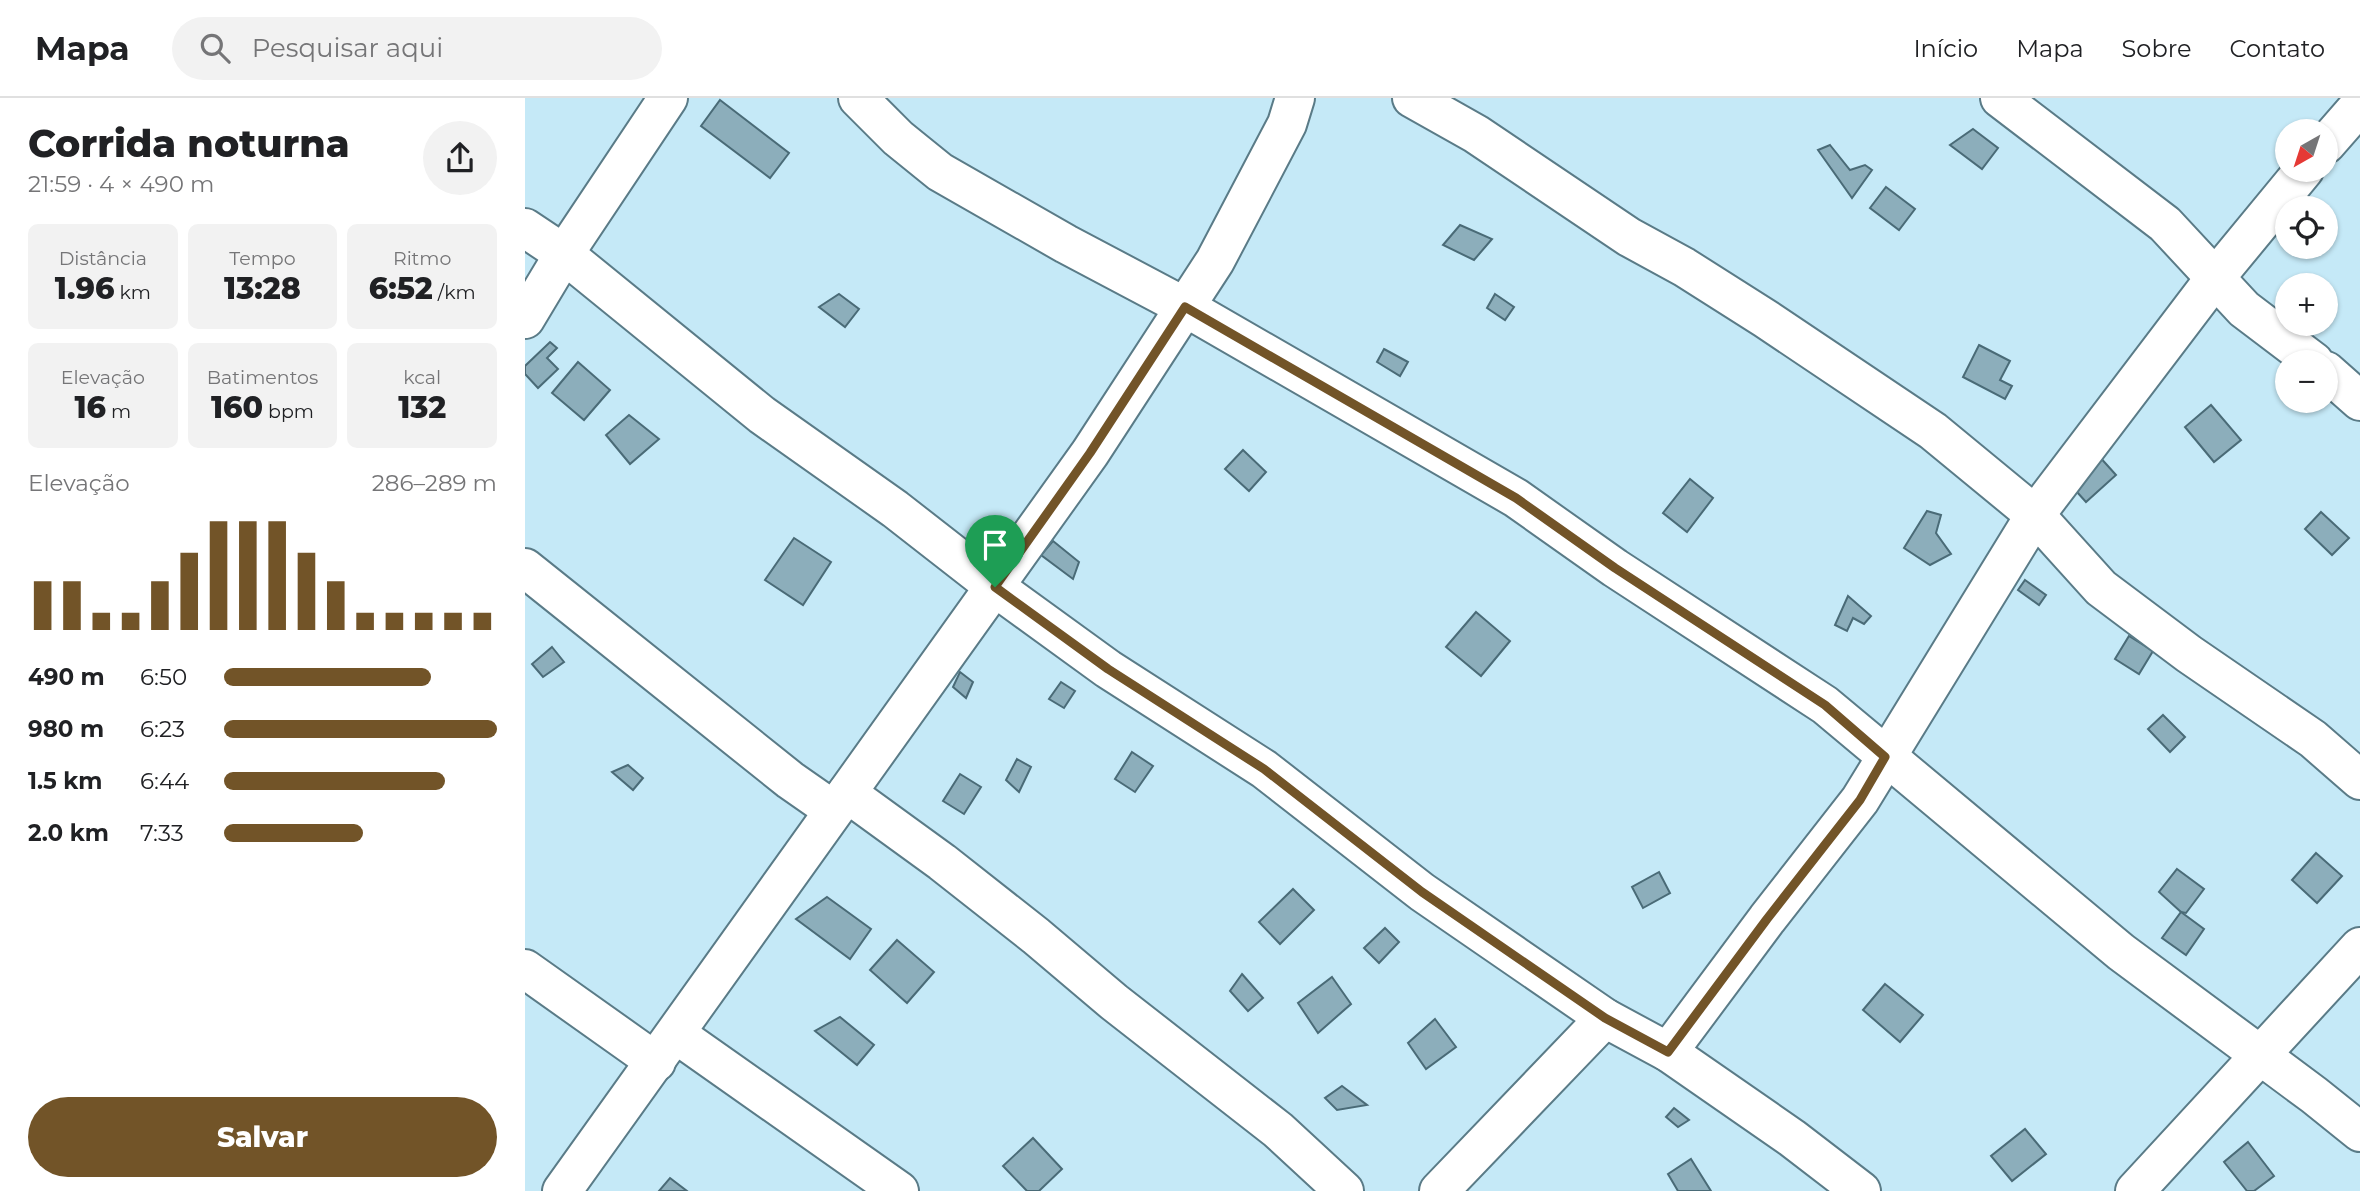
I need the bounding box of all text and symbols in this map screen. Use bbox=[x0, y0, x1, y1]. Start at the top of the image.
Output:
search box bbox=[172, 17, 662, 80]
text: Mapa bbox=[35, 28, 130, 68]
icon: search bbox=[196, 29, 234, 67]
text: Pesquisar aqui bbox=[252, 32, 443, 64]
text: Início bbox=[1913, 34, 1978, 63]
text: Mapa bbox=[2016, 34, 2084, 63]
text: Sobre bbox=[2122, 34, 2191, 63]
text: Contato bbox=[2229, 34, 2325, 63]
north arrow bbox=[2275, 119, 2338, 182]
map controls bbox=[2275, 119, 2338, 413]
text: Corrida noturna bbox=[28, 120, 350, 167]
button: share bbox=[423, 121, 497, 195]
text: 21:59 · 4 × 490 m bbox=[28, 170, 214, 198]
button: locate bbox=[2275, 196, 2338, 259]
text: Distância bbox=[59, 247, 147, 270]
text: Tempo bbox=[229, 247, 296, 270]
text: Ritmo bbox=[393, 247, 451, 270]
text: 1.96 bbox=[55, 270, 114, 307]
text: 13:28 bbox=[224, 270, 301, 307]
text: 6:52 bbox=[369, 270, 433, 307]
button: + bbox=[2275, 273, 2338, 336]
text: km bbox=[114, 281, 151, 304]
text: /km bbox=[433, 281, 476, 304]
button: − bbox=[2275, 350, 2338, 413]
text: Elevação bbox=[61, 366, 145, 389]
text: Batimentos bbox=[207, 366, 318, 389]
text: kcal bbox=[403, 366, 441, 389]
text: 16 bbox=[74, 389, 106, 426]
text: 160 bbox=[211, 389, 263, 426]
text: 132 bbox=[398, 389, 446, 426]
text: m bbox=[106, 400, 131, 423]
text: bpm bbox=[263, 400, 314, 423]
text: Elevação bbox=[28, 469, 130, 497]
text: 286–289 m bbox=[372, 469, 497, 497]
pin bbox=[965, 515, 1025, 587]
icon: arrive bbox=[976, 526, 1014, 564]
text: 490 m bbox=[28, 663, 105, 691]
text: 6:50 bbox=[140, 663, 187, 691]
text: 980 m bbox=[28, 715, 104, 743]
text: 6:23 bbox=[140, 715, 185, 743]
text: 1.5 km bbox=[28, 767, 102, 795]
text: 6:44 bbox=[140, 767, 189, 795]
text: 2.0 km bbox=[28, 819, 109, 847]
text: 7:33 bbox=[140, 819, 184, 847]
button: Salvar bbox=[28, 1097, 497, 1177]

